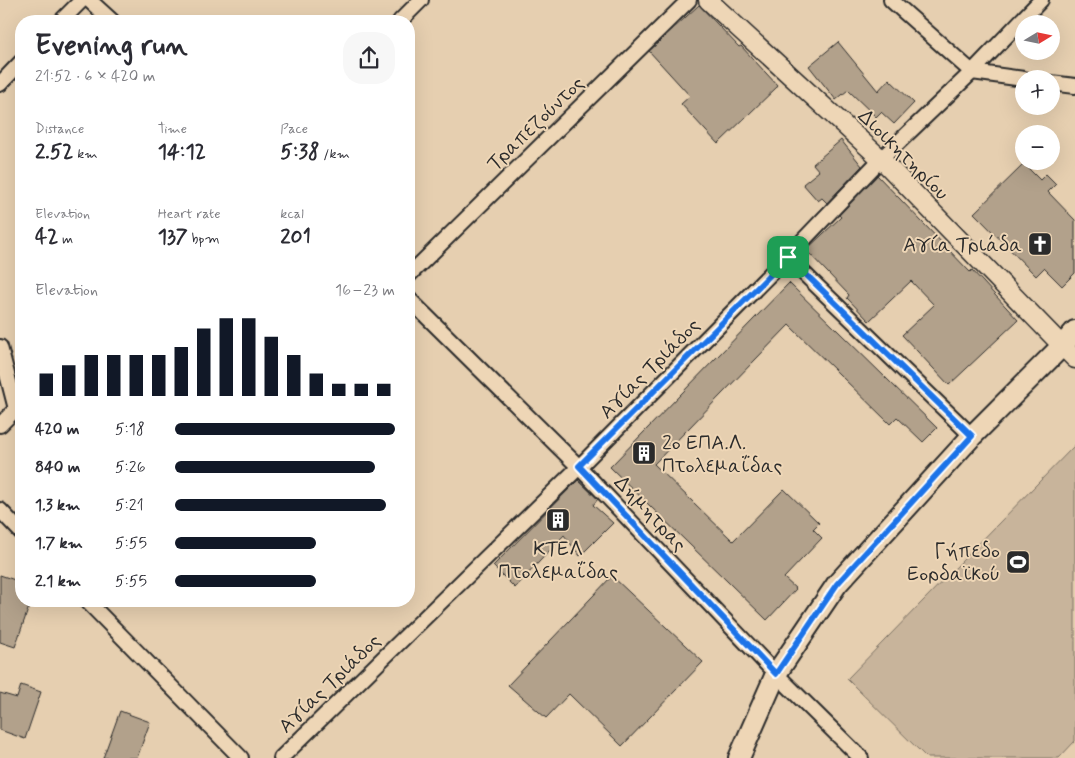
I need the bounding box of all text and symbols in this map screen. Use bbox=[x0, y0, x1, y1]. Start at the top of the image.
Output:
north arrow bbox=[1015, 15, 1060, 60]
map controls bbox=[1015, 15, 1060, 170]
text: Evening run bbox=[35, 28, 188, 65]
button: share bbox=[343, 32, 395, 84]
text: 21:52 · 6 × 420 m bbox=[35, 66, 155, 87]
button: + bbox=[1015, 70, 1060, 115]
street label: Τραπεζούντος bbox=[482, 71, 591, 177]
street label: Διοικητηρίου bbox=[852, 104, 954, 206]
text: Distance bbox=[35, 120, 84, 138]
text: Time bbox=[158, 120, 187, 138]
text: Pace bbox=[280, 120, 308, 138]
button: − bbox=[1015, 125, 1060, 170]
text: 2.52 bbox=[35, 138, 73, 166]
text: 14:12 bbox=[158, 138, 206, 166]
text: 5:38 bbox=[280, 138, 320, 166]
text: km bbox=[73, 145, 98, 163]
text: /km bbox=[320, 145, 350, 163]
text: Elevation bbox=[35, 205, 90, 223]
text: Heart rate bbox=[158, 205, 221, 223]
text: kcal bbox=[280, 205, 304, 223]
text: 42 bbox=[35, 223, 58, 251]
text: 137 bbox=[158, 223, 188, 251]
text: 201 bbox=[280, 223, 311, 251]
text: m bbox=[58, 230, 73, 248]
text: bpm bbox=[188, 230, 220, 248]
church icon: Αγία Τριάδα bbox=[1027, 231, 1053, 257]
place label: Αγία Τριάδα bbox=[903, 232, 1022, 259]
pin bbox=[767, 236, 809, 278]
icon: arrive bbox=[774, 243, 802, 271]
text: Elevation bbox=[35, 280, 98, 301]
text: 16–23 m bbox=[335, 280, 395, 301]
street label: Αγίας Τριάδος bbox=[594, 313, 707, 425]
text: 420 m bbox=[35, 419, 79, 440]
text: 5:18 bbox=[115, 419, 145, 440]
place label: 2ο ΕΠΑ.Λ. Πτολεμαΐδας bbox=[662, 430, 782, 480]
building icon: 2ο ΕΠΑ.Λ. Πτολεμαΐδας bbox=[631, 440, 657, 466]
text: 840 m bbox=[35, 457, 80, 478]
text: 5:26 bbox=[115, 457, 146, 478]
street label: Δήμητρας bbox=[608, 470, 692, 558]
text: 1.3 km bbox=[35, 495, 80, 516]
text: 5:21 bbox=[115, 495, 144, 516]
building icon: ΚΤΕΛ Πτολεμαΐδας bbox=[545, 507, 571, 533]
text: 1.7 km bbox=[35, 533, 83, 554]
text: 5:55 bbox=[115, 533, 147, 554]
place label: ΚΤΕΛ Πτολεμαΐδας bbox=[498, 536, 618, 586]
place label: Γήπεδο Εορδαϊκού bbox=[907, 538, 1000, 588]
sports icon: Γήπεδο Εορδαϊκού bbox=[1005, 549, 1031, 575]
text: 2.1 km bbox=[35, 571, 81, 592]
text: 5:55 bbox=[115, 571, 147, 592]
street label: Αγίας Τριάδος bbox=[273, 628, 387, 740]

